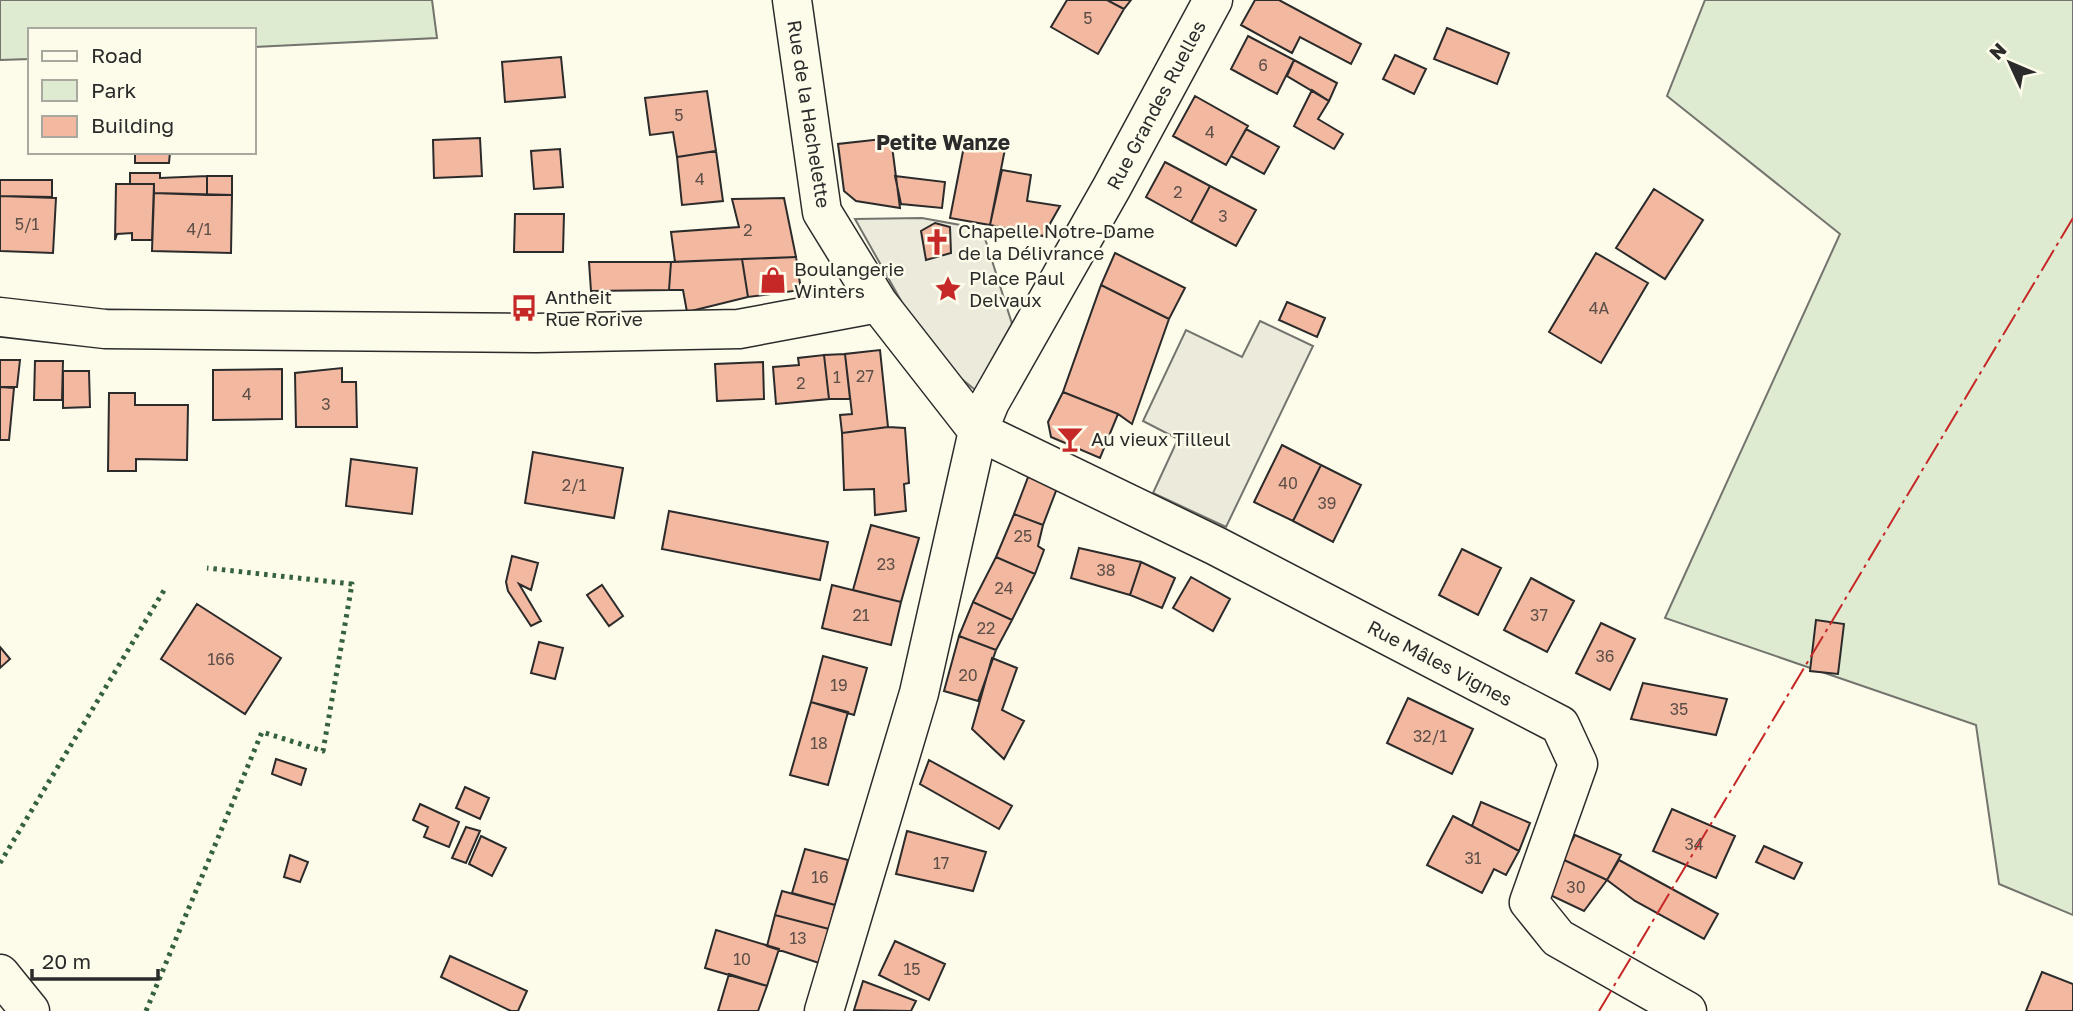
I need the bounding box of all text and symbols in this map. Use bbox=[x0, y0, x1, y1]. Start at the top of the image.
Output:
house number: 5 bbox=[1083, 8, 1093, 28]
street label: Rue Grandes Ruelles bbox=[1101, 16, 1210, 193]
street label: Rue de la Hachelette bbox=[783, 18, 836, 210]
legend bbox=[28, 28, 256, 154]
north arrow bbox=[1975, 28, 2045, 98]
text: N bbox=[1984, 38, 2011, 64]
text: Road bbox=[91, 42, 142, 68]
house number: 6 bbox=[1258, 55, 1268, 75]
text: Park bbox=[91, 77, 137, 103]
house number: 5 bbox=[674, 105, 684, 125]
text: Building bbox=[91, 112, 174, 138]
house number: 4 bbox=[1205, 122, 1215, 142]
district label: Petite Wanze bbox=[876, 129, 1010, 155]
house number: 4 bbox=[695, 169, 705, 189]
house number: 2 bbox=[1173, 182, 1183, 202]
house number: 3 bbox=[1218, 206, 1228, 226]
house number: 5/1 bbox=[15, 214, 40, 234]
house number: 4/1 bbox=[186, 219, 212, 239]
place label: Chapelle Notre-Dame de la Délivrance bbox=[958, 219, 1155, 264]
house number: 2 bbox=[743, 220, 753, 240]
church icon: Chapelle Notre-Dame de la Délivrance bbox=[922, 227, 952, 257]
place label: Boulangerie Winters bbox=[794, 257, 904, 302]
shop icon: Boulangerie Winters bbox=[758, 265, 788, 295]
place label: Place Paul Delvaux bbox=[969, 266, 1065, 311]
place icon: Place Paul Delvaux bbox=[933, 274, 963, 304]
place label: Antheit Rue Rorive bbox=[545, 285, 643, 330]
bus stop icon: Antheit Rue Rorive bbox=[509, 293, 539, 323]
house number: 4A bbox=[1589, 298, 1610, 318]
house number: 27 bbox=[856, 366, 874, 386]
house number: 1 bbox=[833, 367, 841, 387]
house number: 2 bbox=[796, 373, 806, 393]
house number: 4 bbox=[242, 384, 252, 404]
house number: 3 bbox=[321, 394, 331, 414]
bar icon: Au vieux Tilleul bbox=[1055, 424, 1085, 454]
place label: Au vieux Tilleul bbox=[1091, 427, 1230, 450]
house number: 40 bbox=[1278, 473, 1298, 493]
house number: 2/1 bbox=[562, 475, 587, 495]
house number: 39 bbox=[1317, 493, 1337, 513]
house number: 25 bbox=[1014, 526, 1032, 546]
house number: 23 bbox=[877, 554, 895, 574]
house number: 38 bbox=[1096, 560, 1116, 580]
house number: 24 bbox=[994, 578, 1014, 598]
house number: 21 bbox=[852, 605, 870, 625]
house number: 37 bbox=[1530, 605, 1548, 625]
street label: Rue Mâles Vignes bbox=[1364, 615, 1517, 710]
house number: 22 bbox=[977, 618, 995, 638]
house number: 36 bbox=[1595, 646, 1615, 666]
house number: 166 bbox=[207, 649, 235, 669]
house number: 20 bbox=[958, 665, 978, 685]
house number: 19 bbox=[830, 675, 848, 695]
house number: 35 bbox=[1670, 699, 1688, 719]
house number: 32/1 bbox=[1413, 726, 1447, 746]
house number: 18 bbox=[810, 733, 828, 753]
house number: 34 bbox=[1684, 834, 1704, 854]
house number: 31 bbox=[1464, 848, 1482, 868]
house number: 17 bbox=[933, 853, 949, 873]
house number: 16 bbox=[811, 867, 829, 887]
house number: 30 bbox=[1566, 877, 1586, 897]
house number: 13 bbox=[789, 928, 807, 948]
scale bar bbox=[32, 937, 158, 981]
text: 20 m bbox=[42, 948, 91, 974]
house number: 10 bbox=[733, 949, 751, 969]
house number: 15 bbox=[903, 959, 921, 979]

